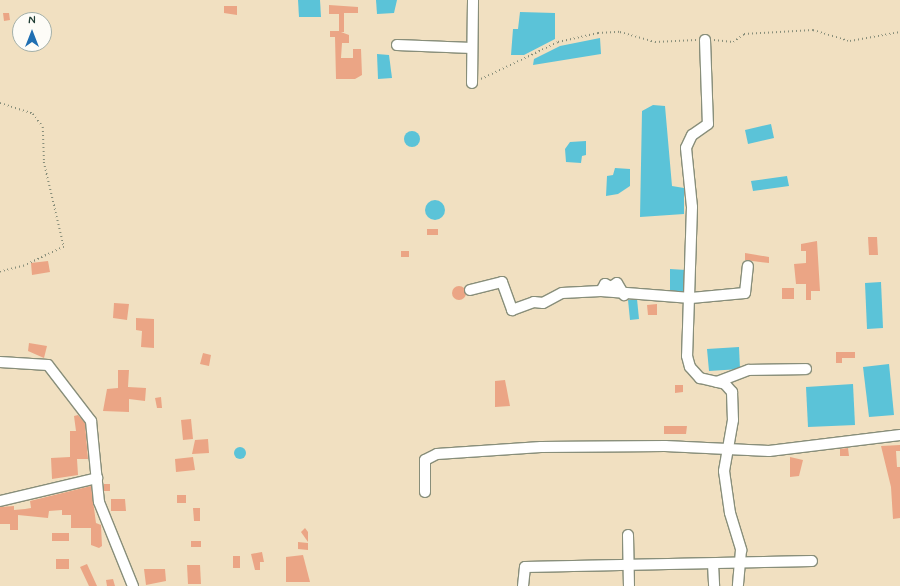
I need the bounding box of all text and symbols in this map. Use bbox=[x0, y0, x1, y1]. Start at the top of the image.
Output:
north arrow bbox=[12, 12, 52, 52]
text: N bbox=[28, 14, 36, 28]

